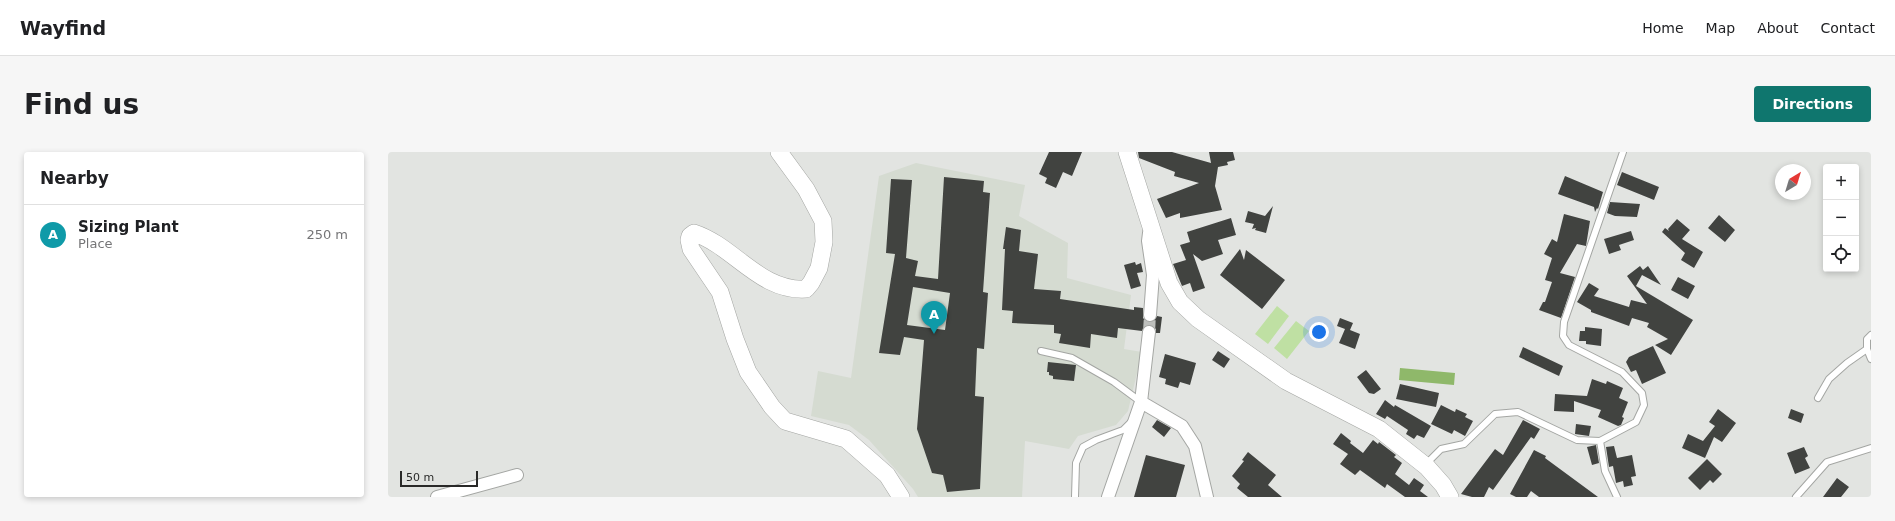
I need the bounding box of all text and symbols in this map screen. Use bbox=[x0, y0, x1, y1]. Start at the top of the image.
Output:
text: Wayfind bbox=[20, 17, 106, 39]
text: Home bbox=[1642, 20, 1684, 36]
text: Map bbox=[1706, 20, 1735, 36]
text: About bbox=[1757, 20, 1799, 36]
text: Contact bbox=[1821, 20, 1875, 36]
button: Directions bbox=[1754, 86, 1871, 122]
text: Find us bbox=[24, 88, 139, 121]
north arrow bbox=[1775, 164, 1811, 200]
map controls bbox=[1823, 164, 1859, 272]
button: + bbox=[1823, 164, 1859, 200]
text: Nearby bbox=[40, 168, 109, 188]
button: − bbox=[1823, 200, 1859, 236]
text: Sizing Plant bbox=[78, 218, 179, 236]
text: A bbox=[48, 227, 58, 242]
text: 250 m bbox=[306, 227, 348, 242]
text: Place bbox=[78, 236, 113, 251]
button: locate bbox=[1823, 236, 1859, 272]
pin: A bbox=[921, 301, 947, 334]
your location bbox=[1309, 322, 1329, 342]
scale bar bbox=[400, 469, 478, 488]
text: 50 m bbox=[406, 471, 434, 484]

